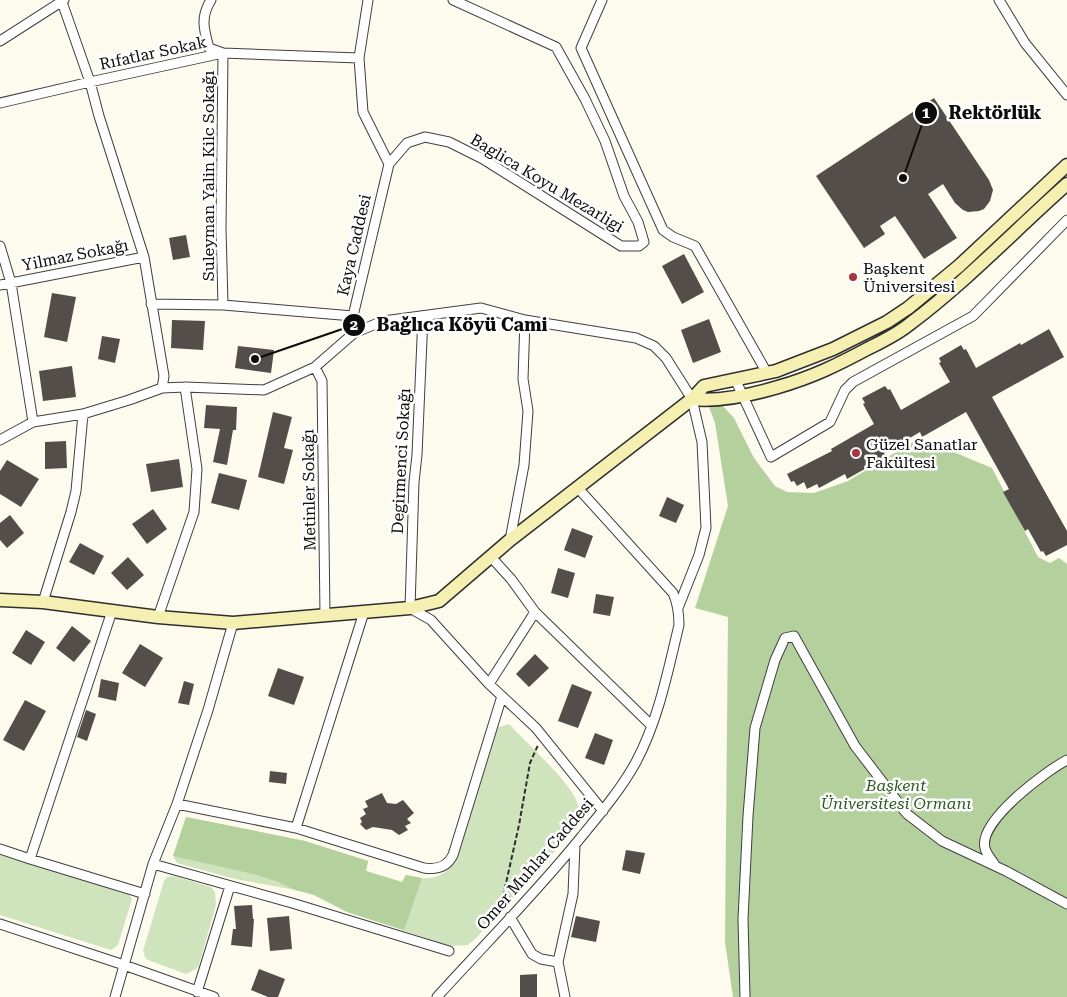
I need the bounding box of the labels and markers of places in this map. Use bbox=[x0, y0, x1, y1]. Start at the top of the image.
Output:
callout: Rektörlük bbox=[913, 97, 1051, 130]
place label: Başkent Üniversitesi bbox=[863, 259, 955, 296]
marker: Başkent Üniversitesi bbox=[847, 271, 859, 283]
callout: Bağlıca Köyü Cami bbox=[342, 308, 558, 341]
place label: Güzel Sanatlar Fakültesi bbox=[866, 435, 978, 472]
marker: Güzel Sanatlar Fakültesi bbox=[850, 447, 862, 459]

